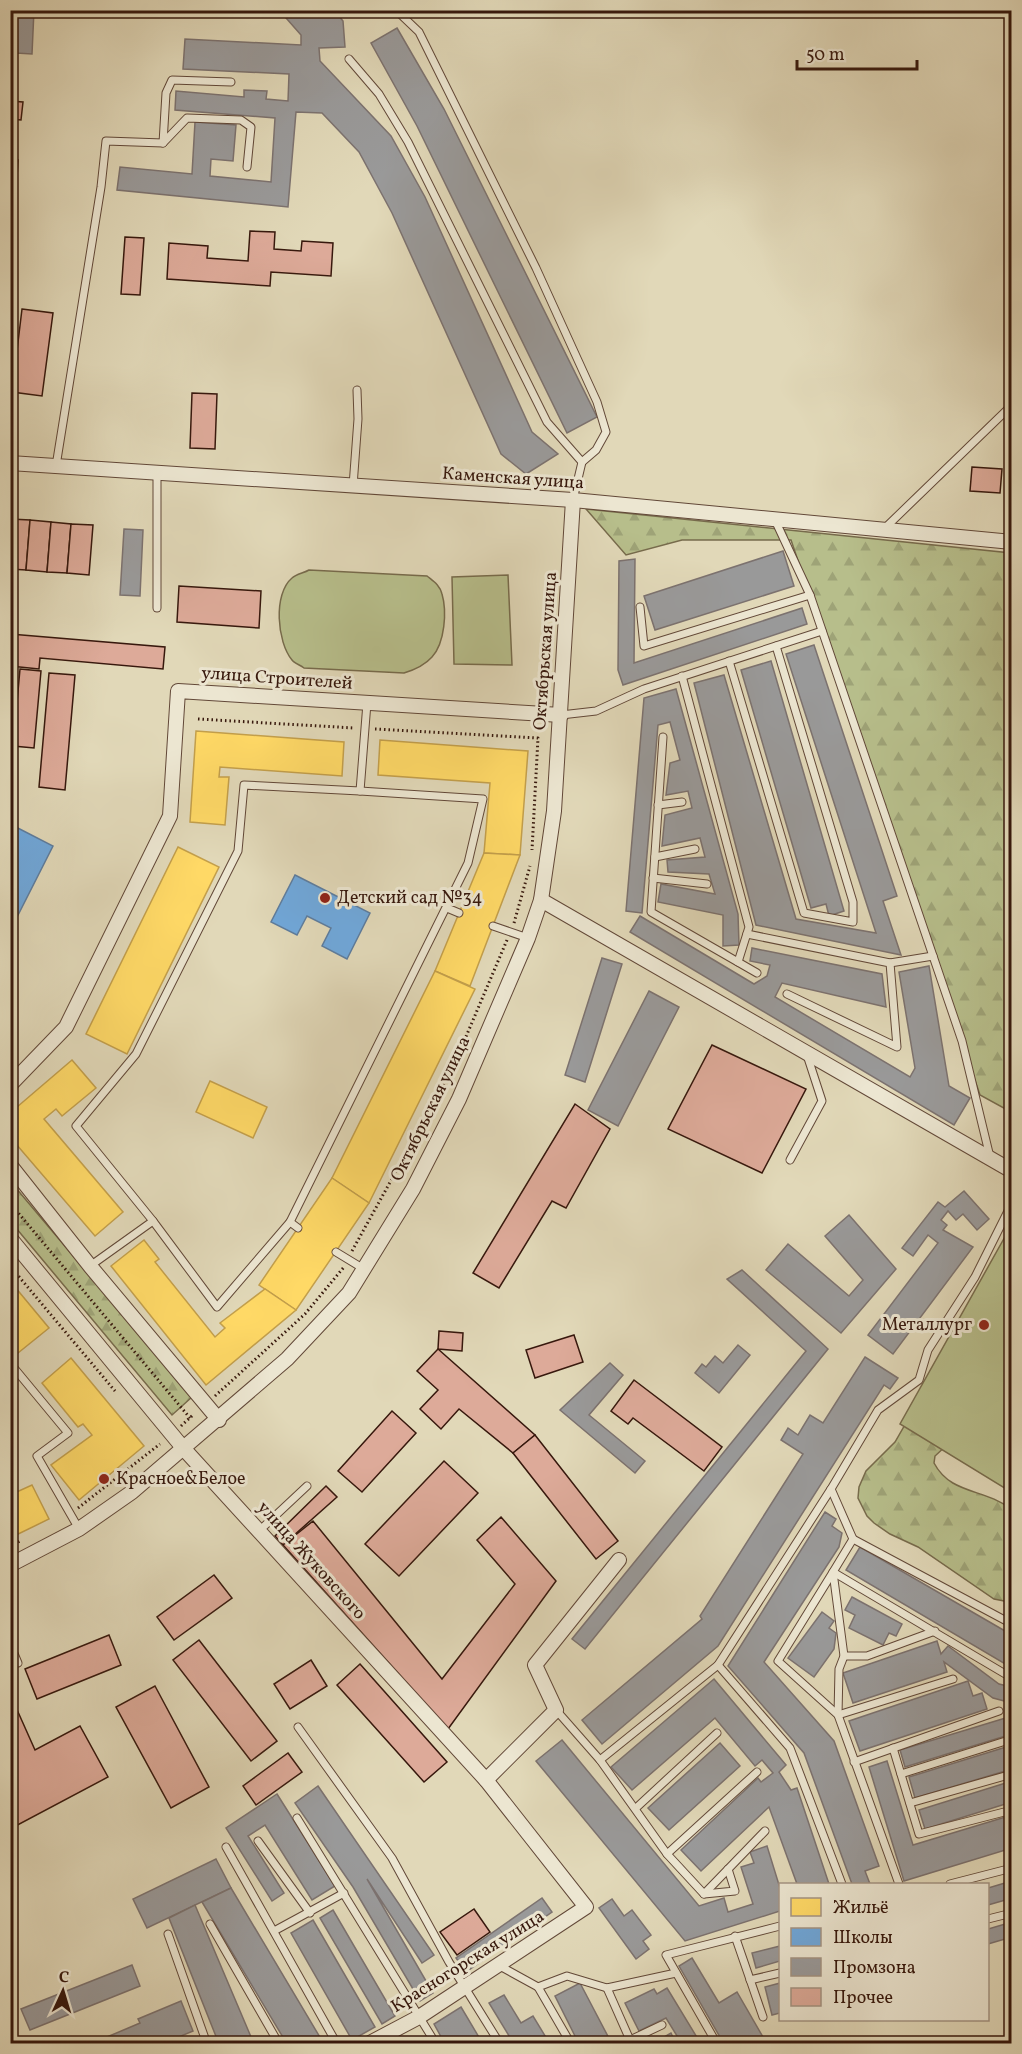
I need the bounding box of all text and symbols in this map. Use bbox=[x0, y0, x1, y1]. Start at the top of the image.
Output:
scale bar bbox=[797, 33, 917, 71]
text: 50 m bbox=[806, 43, 845, 68]
street label: Каменская улица bbox=[441, 462, 585, 496]
street label: Октябрьская улица bbox=[528, 571, 564, 731]
street label: улица Строителей bbox=[201, 661, 353, 697]
place label: Детский сад №34 bbox=[337, 886, 482, 911]
marker: Детский сад №34 bbox=[318, 891, 332, 905]
street label: Октябрьская улица bbox=[385, 1032, 477, 1186]
place label: Металлург bbox=[882, 1313, 972, 1338]
marker: Металлург bbox=[977, 1318, 991, 1332]
place label: Красное&Белое bbox=[116, 1467, 246, 1492]
marker: Красное&Белое bbox=[97, 1472, 111, 1486]
street label: улица Жуковского bbox=[251, 1496, 371, 1626]
legend bbox=[779, 1883, 989, 2021]
text: Жильё bbox=[833, 1896, 889, 1921]
street label: Красногорская улица bbox=[386, 1905, 550, 2019]
text: Школы bbox=[833, 1926, 893, 1951]
text: Промзона bbox=[833, 1956, 916, 1981]
north arrow bbox=[33, 1961, 93, 2021]
text: С bbox=[58, 1967, 70, 1989]
text: Прочее bbox=[833, 1986, 893, 2011]

